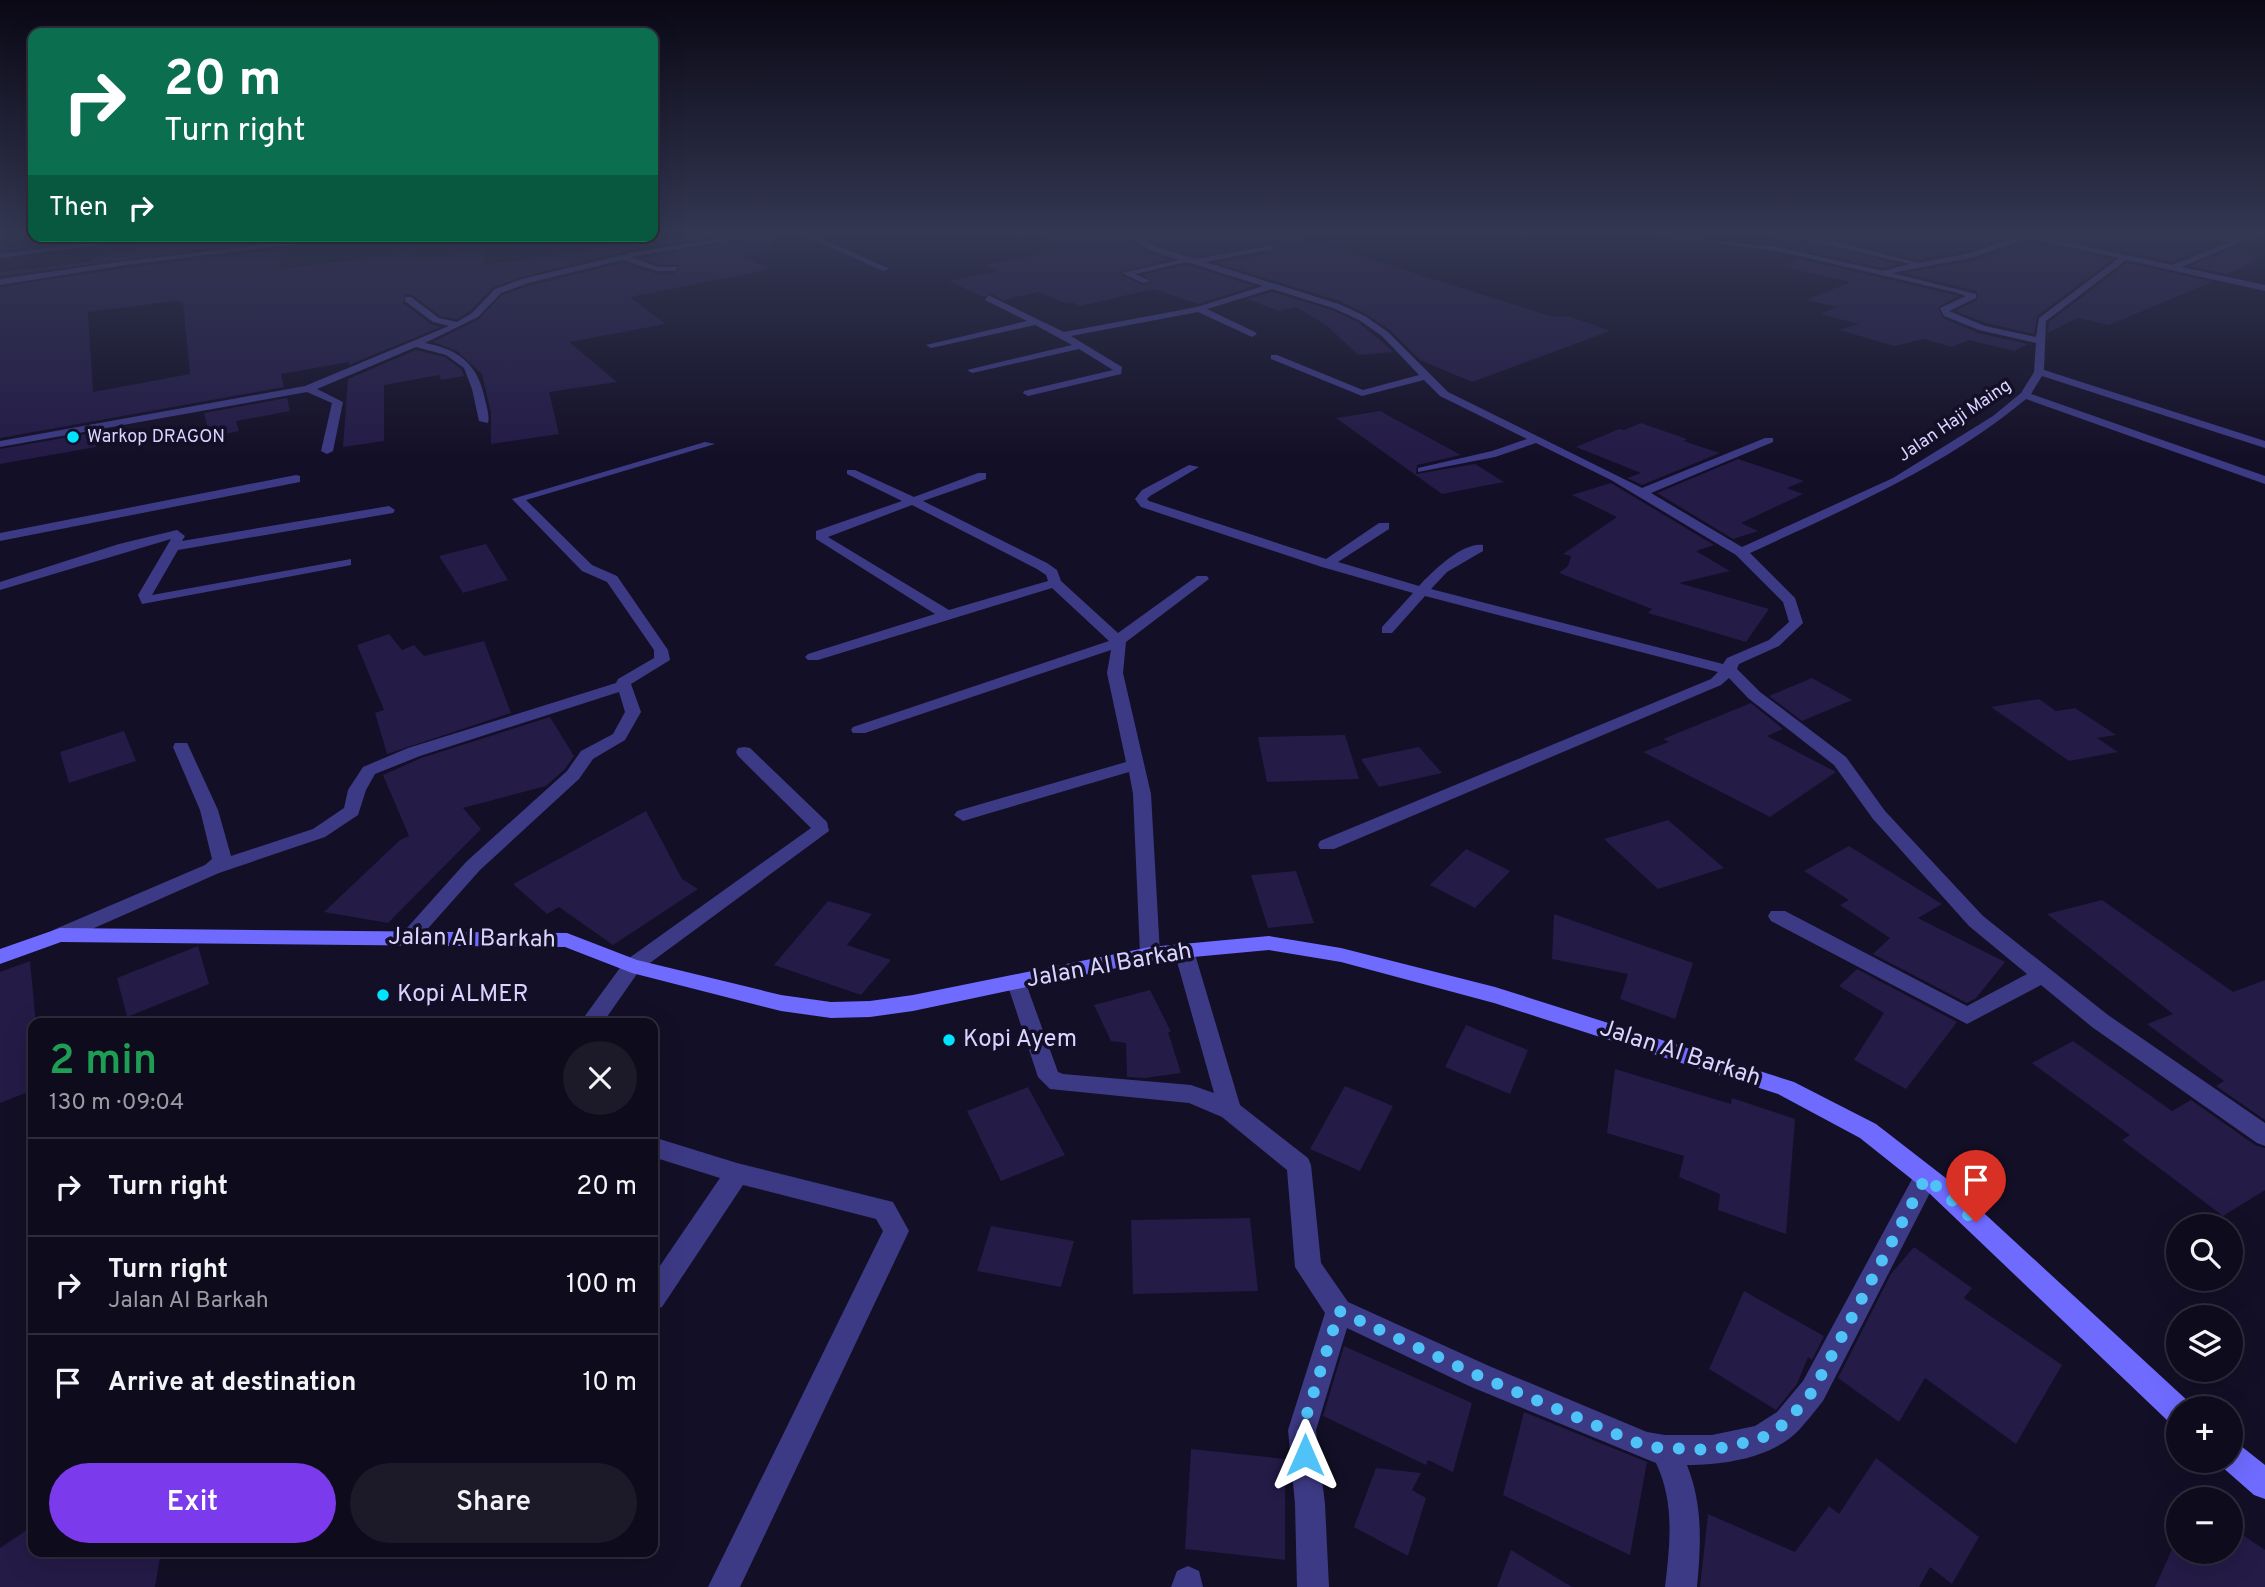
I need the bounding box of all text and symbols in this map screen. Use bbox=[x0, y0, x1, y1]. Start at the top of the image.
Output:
text: 20 m bbox=[164, 51, 281, 113]
icon: right bbox=[49, 56, 140, 147]
text: Turn right bbox=[164, 112, 306, 152]
icon: right bbox=[122, 189, 160, 227]
text: Then bbox=[49, 192, 108, 225]
street label: Jalan Haji Maing bbox=[1894, 375, 2016, 467]
place label: Warkop DRAGON bbox=[87, 426, 225, 449]
marker: Warkop DRAGON bbox=[65, 429, 81, 445]
street label: Jalan Al Barkah bbox=[388, 923, 556, 955]
street label: Jalan Al Barkah bbox=[1024, 937, 1194, 995]
place label: Kopi ALMER bbox=[397, 980, 528, 1010]
marker: Kopi ALMER bbox=[375, 987, 391, 1003]
street label: Jalan Al Barkah bbox=[1596, 1014, 1764, 1094]
place label: Kopi Ayem bbox=[963, 1025, 1077, 1055]
marker: Kopi Ayem bbox=[941, 1032, 957, 1048]
text: 2 min bbox=[49, 1036, 157, 1089]
button: close bbox=[563, 1041, 637, 1115]
text: 130 m · 09:04 bbox=[49, 1089, 184, 1118]
pin bbox=[1946, 1150, 2006, 1222]
icon: arrive bbox=[1957, 1161, 1995, 1199]
icon: right bbox=[49, 1168, 87, 1206]
text: Turn right bbox=[108, 1171, 228, 1204]
text: 20 m bbox=[576, 1171, 637, 1204]
map controls bbox=[2166, 1214, 2243, 1564]
button: search bbox=[2166, 1214, 2243, 1291]
text: Turn right bbox=[108, 1254, 228, 1287]
icon: right bbox=[49, 1266, 87, 1304]
text: 100 m bbox=[566, 1269, 637, 1302]
text: Jalan Al Barkah bbox=[108, 1287, 269, 1316]
button: layers bbox=[2166, 1305, 2243, 1382]
icon: arrive bbox=[49, 1364, 87, 1402]
text: Arrive at destination bbox=[108, 1367, 356, 1400]
text: 10 m bbox=[582, 1367, 637, 1400]
button: + bbox=[2166, 1396, 2243, 1473]
position arrow bbox=[1268, 1418, 1342, 1492]
button: Exit bbox=[49, 1463, 336, 1543]
button: Share bbox=[350, 1463, 637, 1543]
button: − bbox=[2166, 1487, 2243, 1564]

